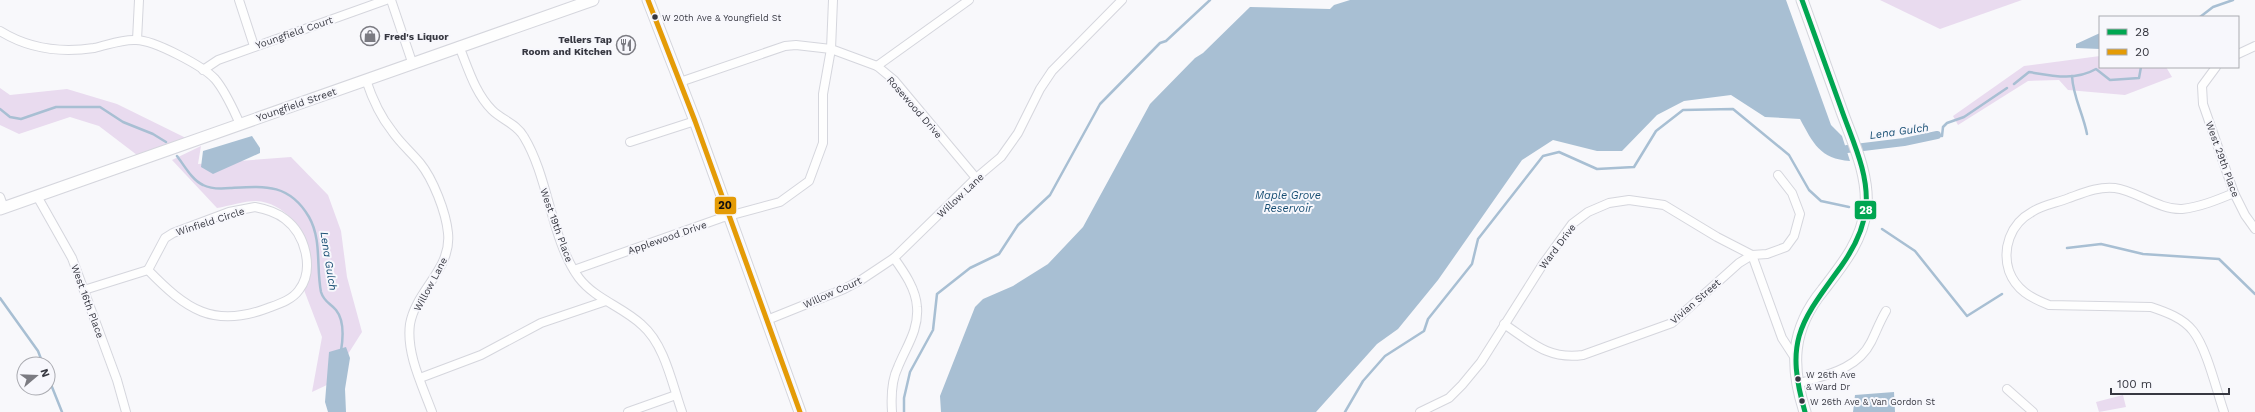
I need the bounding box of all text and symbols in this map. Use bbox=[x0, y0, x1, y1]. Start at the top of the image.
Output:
marker: W 20th Ave & Youngfield St bbox=[650, 12, 660, 22]
place label: W 20th Ave & Youngfield St bbox=[662, 13, 781, 23]
street label: Youngfield Court bbox=[254, 14, 335, 51]
legend bbox=[2099, 16, 2239, 68]
shop icon: Fred's Liquor bbox=[359, 25, 381, 47]
text: 28 bbox=[2135, 25, 2149, 39]
place label: Fred's Liquor bbox=[384, 31, 449, 42]
place label: Tellers Tap Room and Kitchen bbox=[522, 34, 612, 57]
restaurant icon: Tellers Tap Room and Kitchen bbox=[615, 34, 637, 56]
text: 20 bbox=[2135, 45, 2149, 59]
street label: Rosewood Drive bbox=[885, 74, 945, 141]
street label: Youngfield Street bbox=[255, 85, 338, 123]
street label: West 29th Place bbox=[2204, 120, 2241, 199]
water label: Lena Gulch bbox=[1869, 121, 1930, 142]
street label: Willow Lane bbox=[935, 171, 986, 220]
street label: West 19th Place bbox=[538, 187, 575, 264]
water label: Maple Grove Reservoir bbox=[1255, 189, 1321, 215]
line badge: 20 bbox=[714, 196, 737, 215]
text: 20 bbox=[718, 199, 732, 212]
line badge: 28 bbox=[1854, 200, 1877, 220]
text: 28 bbox=[1859, 204, 1873, 217]
street label: Winfield Circle bbox=[175, 205, 246, 238]
street label: Applewood Drive bbox=[626, 219, 708, 256]
street label: Ward Drive bbox=[1537, 222, 1578, 271]
water label: Lena Gulch bbox=[317, 231, 340, 292]
street label: Willow Lane bbox=[412, 255, 449, 313]
street label: West 16th Place bbox=[69, 263, 106, 340]
street label: Willow Court bbox=[801, 274, 864, 310]
street label: Vivian Street bbox=[1668, 276, 1723, 326]
north arrow bbox=[16, 356, 56, 396]
text: N bbox=[38, 367, 52, 379]
place label: W 26th Ave & Ward Dr bbox=[1806, 370, 1856, 392]
scale bar bbox=[2111, 370, 2229, 396]
marker: W 26th Ave & Ward Dr bbox=[1793, 374, 1803, 384]
text: 100 m bbox=[2117, 377, 2152, 391]
marker: W 26th Ave & Van Gordon St bbox=[1797, 396, 1807, 406]
place label: W 26th Ave & Van Gordon St bbox=[1810, 397, 1935, 407]

